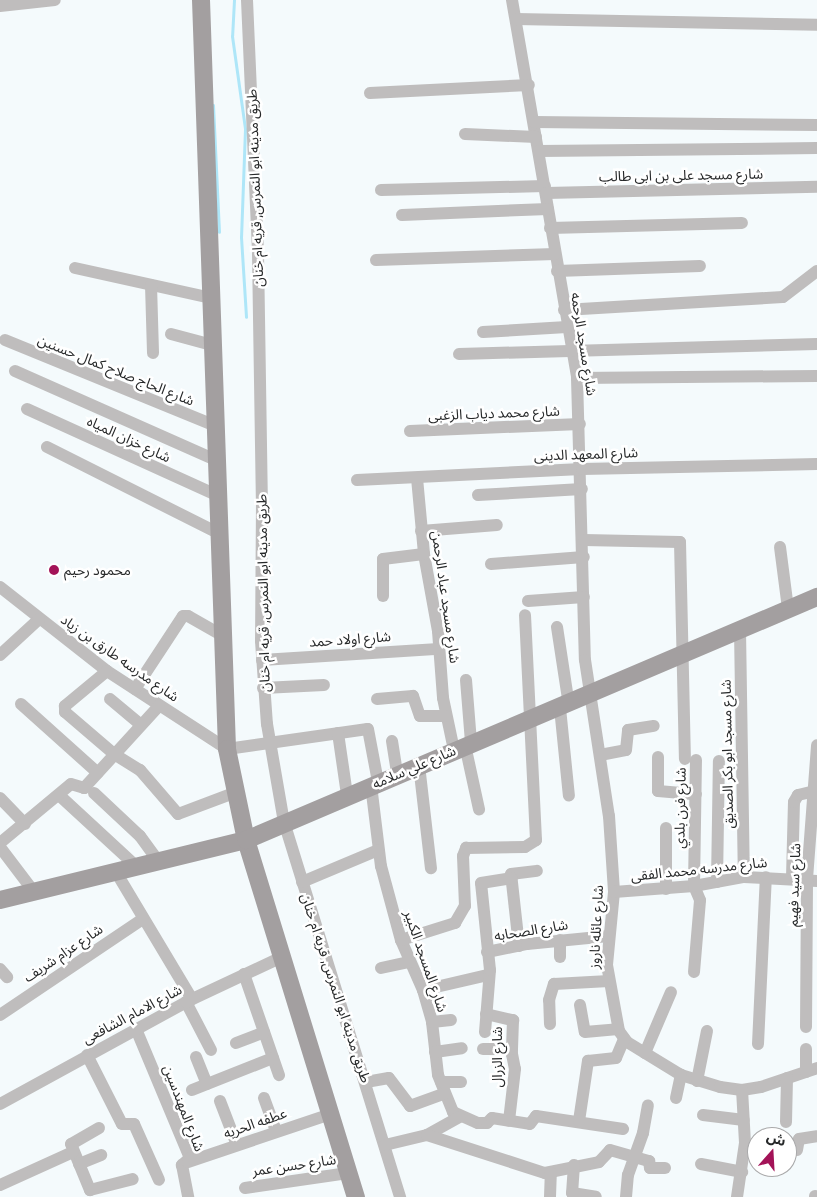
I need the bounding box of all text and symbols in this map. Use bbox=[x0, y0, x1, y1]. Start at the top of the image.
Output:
street label: طريق مدينه ابو النمرس, قريه ام خنان bbox=[243, 89, 267, 287]
street label: شارع مسجد على بن ابى طالب bbox=[599, 165, 763, 185]
street label: شارع مسجد الرحمه bbox=[568, 291, 600, 397]
street label: شارع الحاج صلاح كمال حسنين bbox=[35, 331, 197, 409]
street label: شارع محمد دياب الزغبى bbox=[428, 402, 560, 424]
street label: شارع خزان المياه bbox=[85, 412, 173, 466]
street label: شارع المعهد الدينى bbox=[534, 444, 638, 464]
street label: طريق مدينه ابو النمرس, قريه ام خنان bbox=[253, 494, 273, 692]
street label: شارع مسجد عباد الرحمن bbox=[428, 530, 464, 664]
place label: محمود رحيم bbox=[64, 562, 131, 578]
marker: محمود رحيم bbox=[48, 564, 60, 576]
street label: شارع مدرسه طارق بن زياد bbox=[58, 611, 182, 705]
street label: شارع اولاد حمد bbox=[309, 628, 391, 650]
street label: شارع مسجد ابو بكر الصديق bbox=[717, 679, 737, 829]
street label: شارع علي سلامه bbox=[370, 742, 458, 792]
street label: شارع فرن بلدي bbox=[671, 767, 689, 849]
street label: شارع سيد فهيم bbox=[784, 843, 804, 927]
street label: شارع مدرسه محمد الفقى bbox=[630, 853, 768, 885]
street label: شارع عائله ناروز bbox=[585, 885, 607, 969]
street label: طريق مدينه ابو النمرس, قريه ام خنان bbox=[297, 891, 375, 1085]
street label: شارع المسجد الكبير bbox=[401, 908, 451, 1014]
street label: شارع الصحابه bbox=[493, 916, 569, 944]
street label: شارع عزام شريف bbox=[20, 920, 106, 986]
street label: شارع الامام الشافعى bbox=[79, 981, 185, 1047]
street label: شارع الزرال bbox=[489, 1027, 505, 1087]
street label: شارع المهندسين bbox=[160, 1062, 208, 1154]
street label: عطفه الحريه bbox=[221, 1104, 289, 1142]
north arrow bbox=[747, 1127, 797, 1177]
text: ش bbox=[765, 1128, 788, 1149]
street label: شارع حسن عمر bbox=[251, 1151, 337, 1179]

